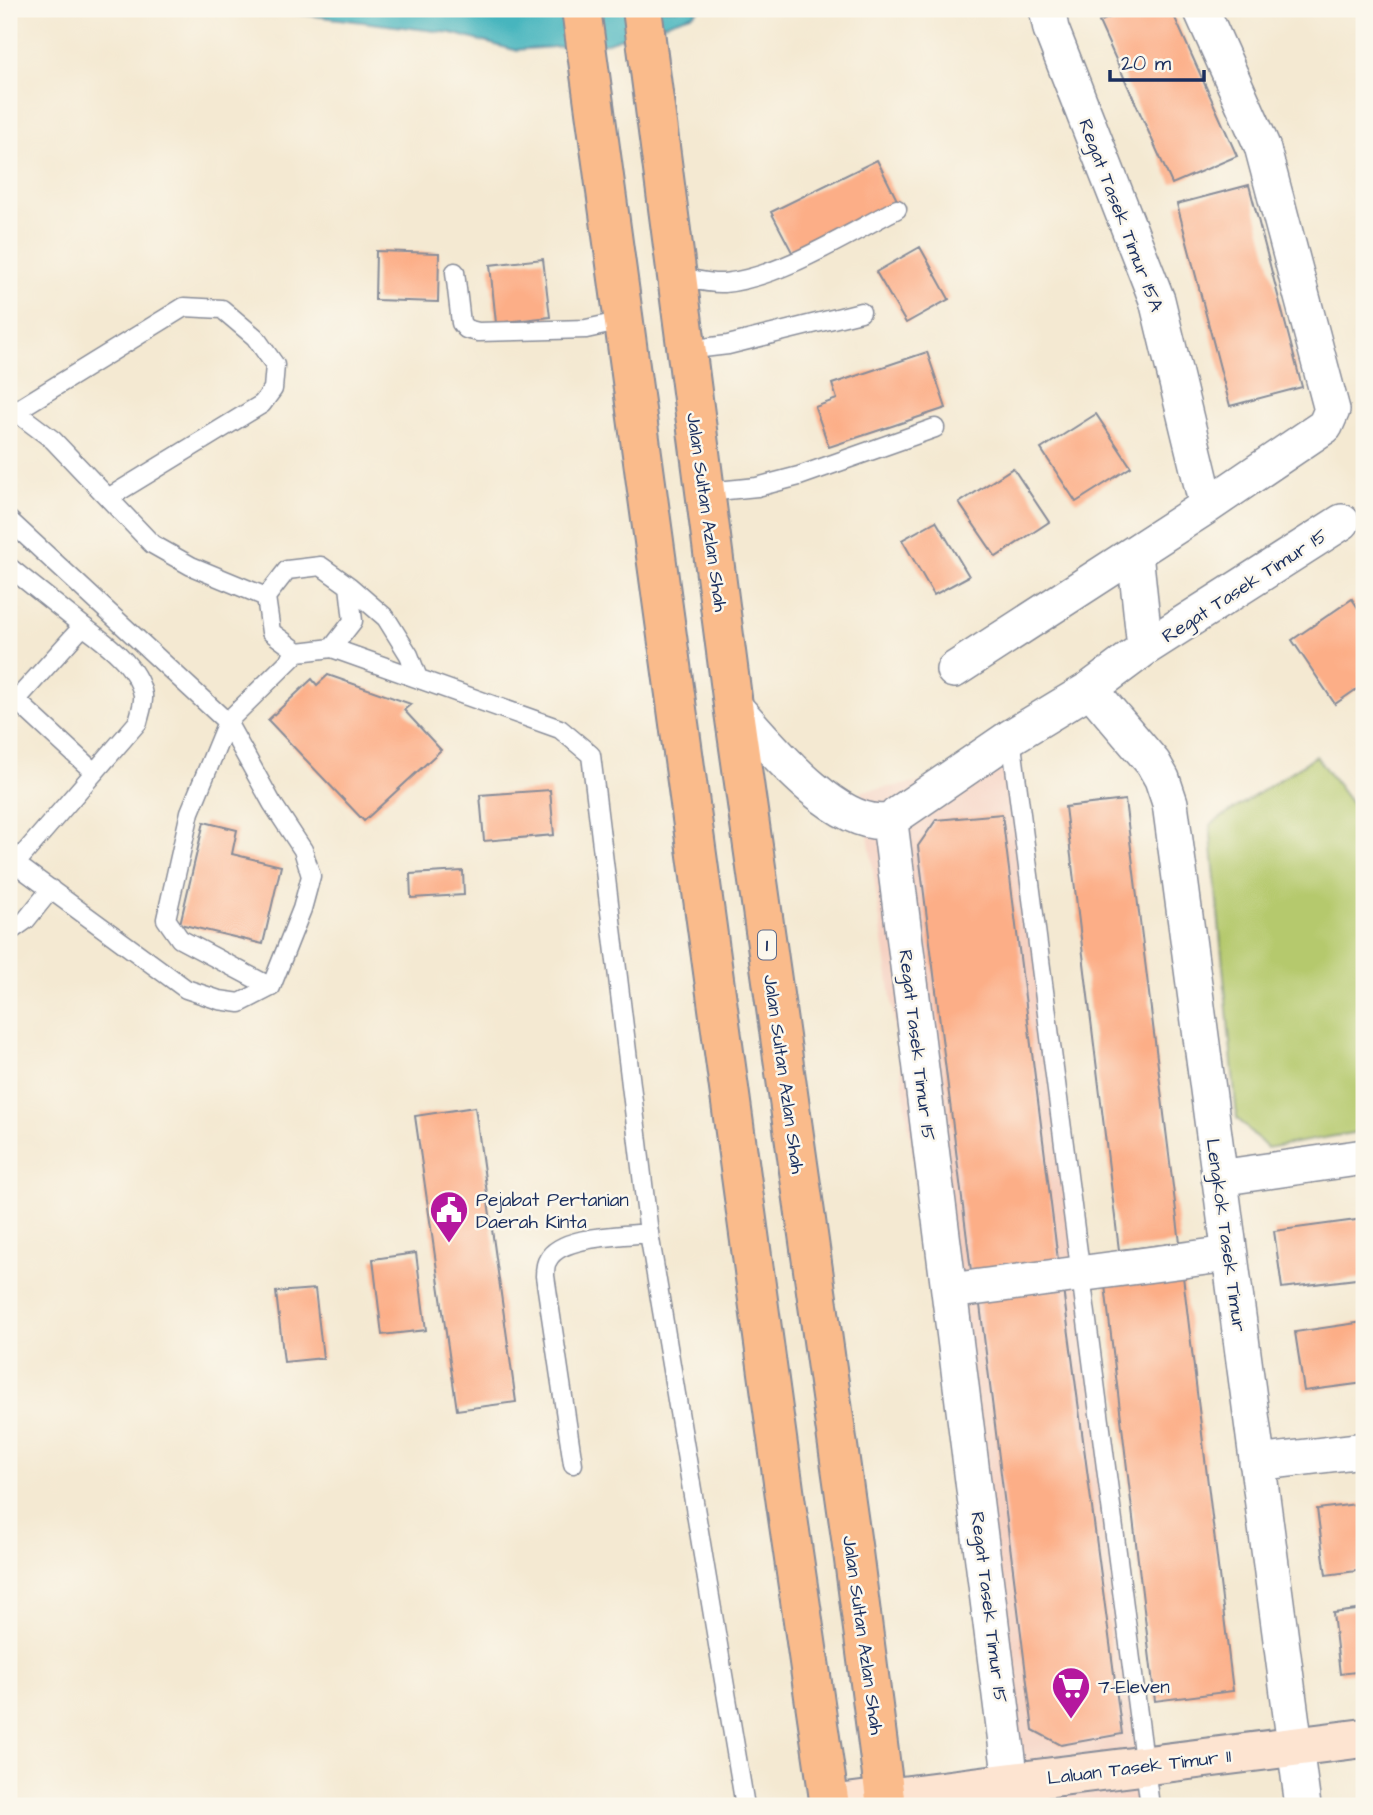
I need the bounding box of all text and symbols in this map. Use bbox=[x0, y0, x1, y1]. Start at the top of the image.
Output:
scale bar bbox=[1110, 38, 1205, 82]
text: 20 m bbox=[1121, 49, 1172, 78]
street label: Regat Tasek Timur 15A bbox=[1070, 115, 1170, 316]
street label: Jalan Sultan Azlan Shah bbox=[679, 411, 734, 614]
street label: Regat Tasek Timur 15 bbox=[1157, 522, 1334, 651]
road number: 1 bbox=[758, 930, 776, 960]
street label: Regat Tasek Timur 15 bbox=[890, 948, 942, 1143]
street label: Jalan Sultan Azlan Shah bbox=[756, 973, 811, 1176]
street label: Lengkok Tasek Timur bbox=[1198, 1137, 1252, 1334]
place label: Pejabat Pertanian Daerah Kinta bbox=[476, 1187, 629, 1236]
public building icon: Pejabat Pertanian Daerah Kinta bbox=[428, 1189, 470, 1244]
street label: Regat Tasek Timur 15 bbox=[962, 1510, 1014, 1705]
street label: Jalan Sultan Azlan Shah bbox=[835, 1534, 890, 1737]
supermarket icon: 7-Eleven bbox=[1050, 1665, 1092, 1720]
place label: 7-Eleven bbox=[1098, 1674, 1170, 1701]
street label: Laluan Tasek Timur 11 bbox=[1046, 1743, 1233, 1792]

